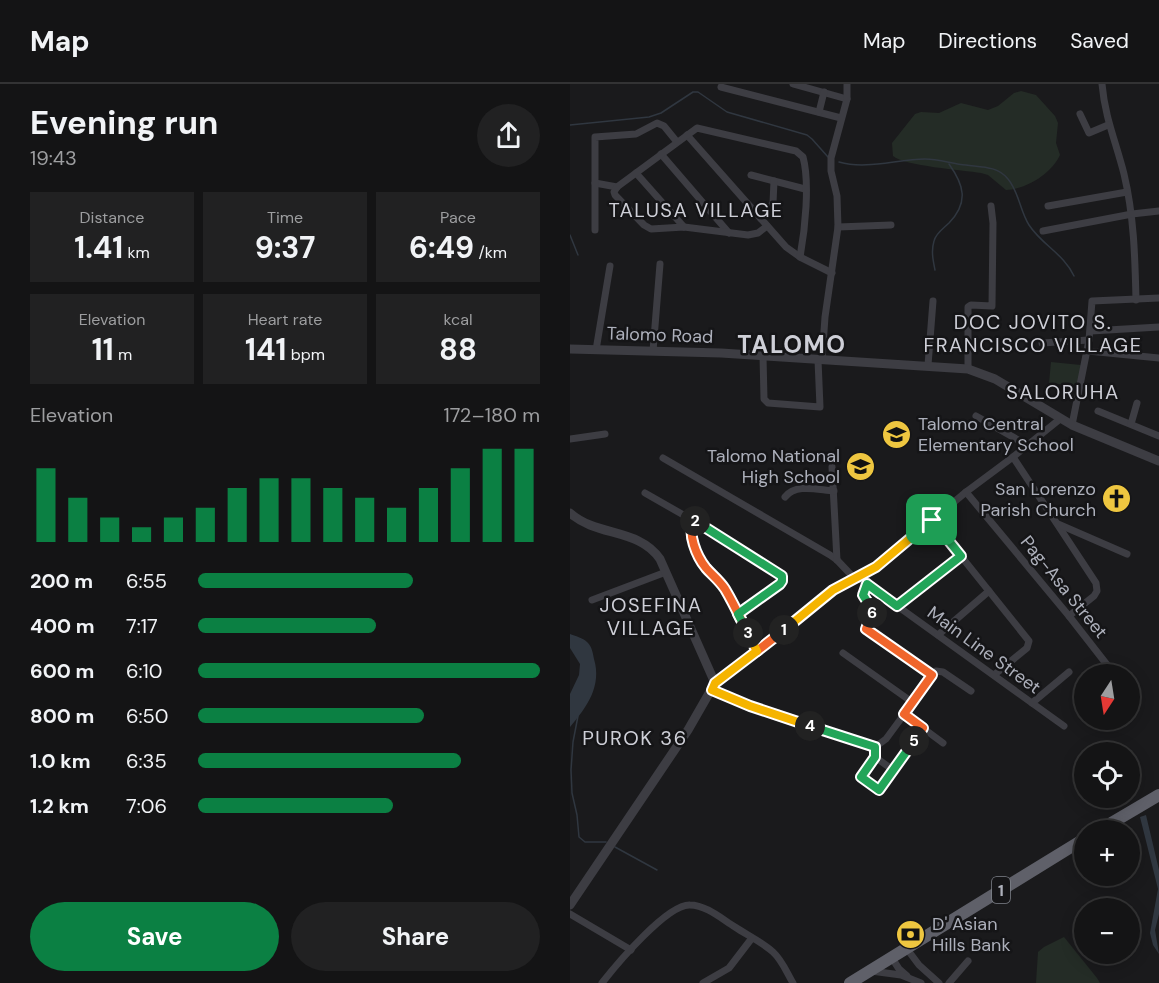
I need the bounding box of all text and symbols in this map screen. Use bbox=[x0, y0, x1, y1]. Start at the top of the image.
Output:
text: Map bbox=[30, 23, 90, 60]
text: Map bbox=[863, 27, 905, 55]
text: Directions bbox=[938, 27, 1037, 55]
text: Saved bbox=[1070, 27, 1129, 55]
text: Evening run bbox=[30, 101, 218, 144]
button: share bbox=[477, 104, 540, 167]
text: 19:43 bbox=[30, 145, 77, 171]
district label: TALUSA VILLAGE bbox=[608, 197, 784, 223]
text: Distance bbox=[80, 207, 144, 228]
text: Time bbox=[267, 207, 303, 228]
text: Pace bbox=[440, 207, 476, 228]
text: 1.41 bbox=[74, 228, 123, 267]
text: 9:37 bbox=[255, 228, 315, 267]
text: 6:49 bbox=[409, 228, 474, 267]
text: km bbox=[123, 242, 150, 263]
text: /km bbox=[474, 242, 507, 263]
text: Elevation bbox=[79, 309, 145, 330]
text: Heart rate bbox=[248, 309, 322, 330]
text: kcal bbox=[444, 309, 472, 330]
district label: DOC JOVITO S. FRANCISCO VILLAGE bbox=[923, 309, 1143, 358]
street label: Talomo Road bbox=[606, 321, 714, 349]
district label: TALOMO bbox=[737, 329, 847, 360]
text: 11 bbox=[92, 330, 114, 369]
text: 141 bbox=[245, 330, 286, 369]
text: 88 bbox=[439, 330, 477, 369]
text: m bbox=[114, 344, 132, 365]
text: bpm bbox=[286, 344, 325, 365]
district label: SALORUHA bbox=[1006, 379, 1120, 405]
text: Elevation bbox=[30, 402, 113, 428]
text: 172–180 m bbox=[443, 402, 540, 428]
place label: Talomo Central Elementary School bbox=[918, 412, 1074, 457]
school or university icon: Talomo Central Elementary School bbox=[881, 418, 913, 450]
place label: Talomo National High School bbox=[707, 444, 840, 489]
school or university icon: Talomo National High School bbox=[845, 450, 877, 482]
place label: San Lorenzo Parish Church bbox=[980, 477, 1096, 522]
church icon: San Lorenzo Parish Church bbox=[1101, 483, 1133, 515]
pin bbox=[906, 494, 957, 545]
icon: arrive bbox=[915, 503, 948, 536]
pin: 2 bbox=[680, 506, 710, 536]
text: 2 bbox=[690, 510, 700, 531]
street label: Pag-Asa Street bbox=[1015, 531, 1113, 643]
text: 200 m bbox=[30, 568, 93, 594]
text: 6:55 bbox=[126, 568, 167, 594]
district label: JOSEFINA VILLAGE bbox=[600, 592, 702, 641]
pin: 6 bbox=[857, 598, 887, 628]
street label: Main Line Street bbox=[923, 601, 1045, 699]
text: 6 bbox=[867, 602, 877, 623]
text: 400 m bbox=[30, 613, 95, 639]
text: 7:17 bbox=[126, 613, 158, 639]
pin: 1 bbox=[769, 615, 799, 645]
pin: 3 bbox=[733, 618, 763, 648]
text: 1 bbox=[781, 619, 787, 640]
text: 3 bbox=[743, 622, 753, 643]
text: 600 m bbox=[30, 658, 94, 684]
text: 6:10 bbox=[126, 658, 163, 684]
north arrow bbox=[1074, 664, 1140, 730]
map controls bbox=[1074, 664, 1140, 964]
text: 800 m bbox=[30, 703, 94, 729]
text: 6:50 bbox=[126, 703, 168, 729]
pin: 4 bbox=[795, 711, 825, 741]
text: 4 bbox=[805, 715, 815, 736]
district label: PUROK 36 bbox=[582, 725, 688, 751]
pin: 5 bbox=[899, 726, 929, 756]
text: 5 bbox=[909, 730, 919, 751]
button: locate bbox=[1074, 742, 1140, 808]
text: 1.0 km bbox=[30, 748, 91, 774]
text: 6:35 bbox=[126, 748, 167, 774]
text: 1.2 km bbox=[30, 793, 89, 819]
text: 7:06 bbox=[126, 793, 167, 819]
button: + bbox=[1074, 820, 1140, 886]
road number: 1 bbox=[992, 877, 1010, 903]
button: − bbox=[1074, 898, 1140, 964]
button: Save bbox=[30, 902, 279, 971]
button: Share bbox=[291, 902, 540, 971]
place label: D' Asian Hills Bank bbox=[932, 912, 1010, 957]
bank icon: D' Asian Hills Bank bbox=[895, 918, 927, 950]

